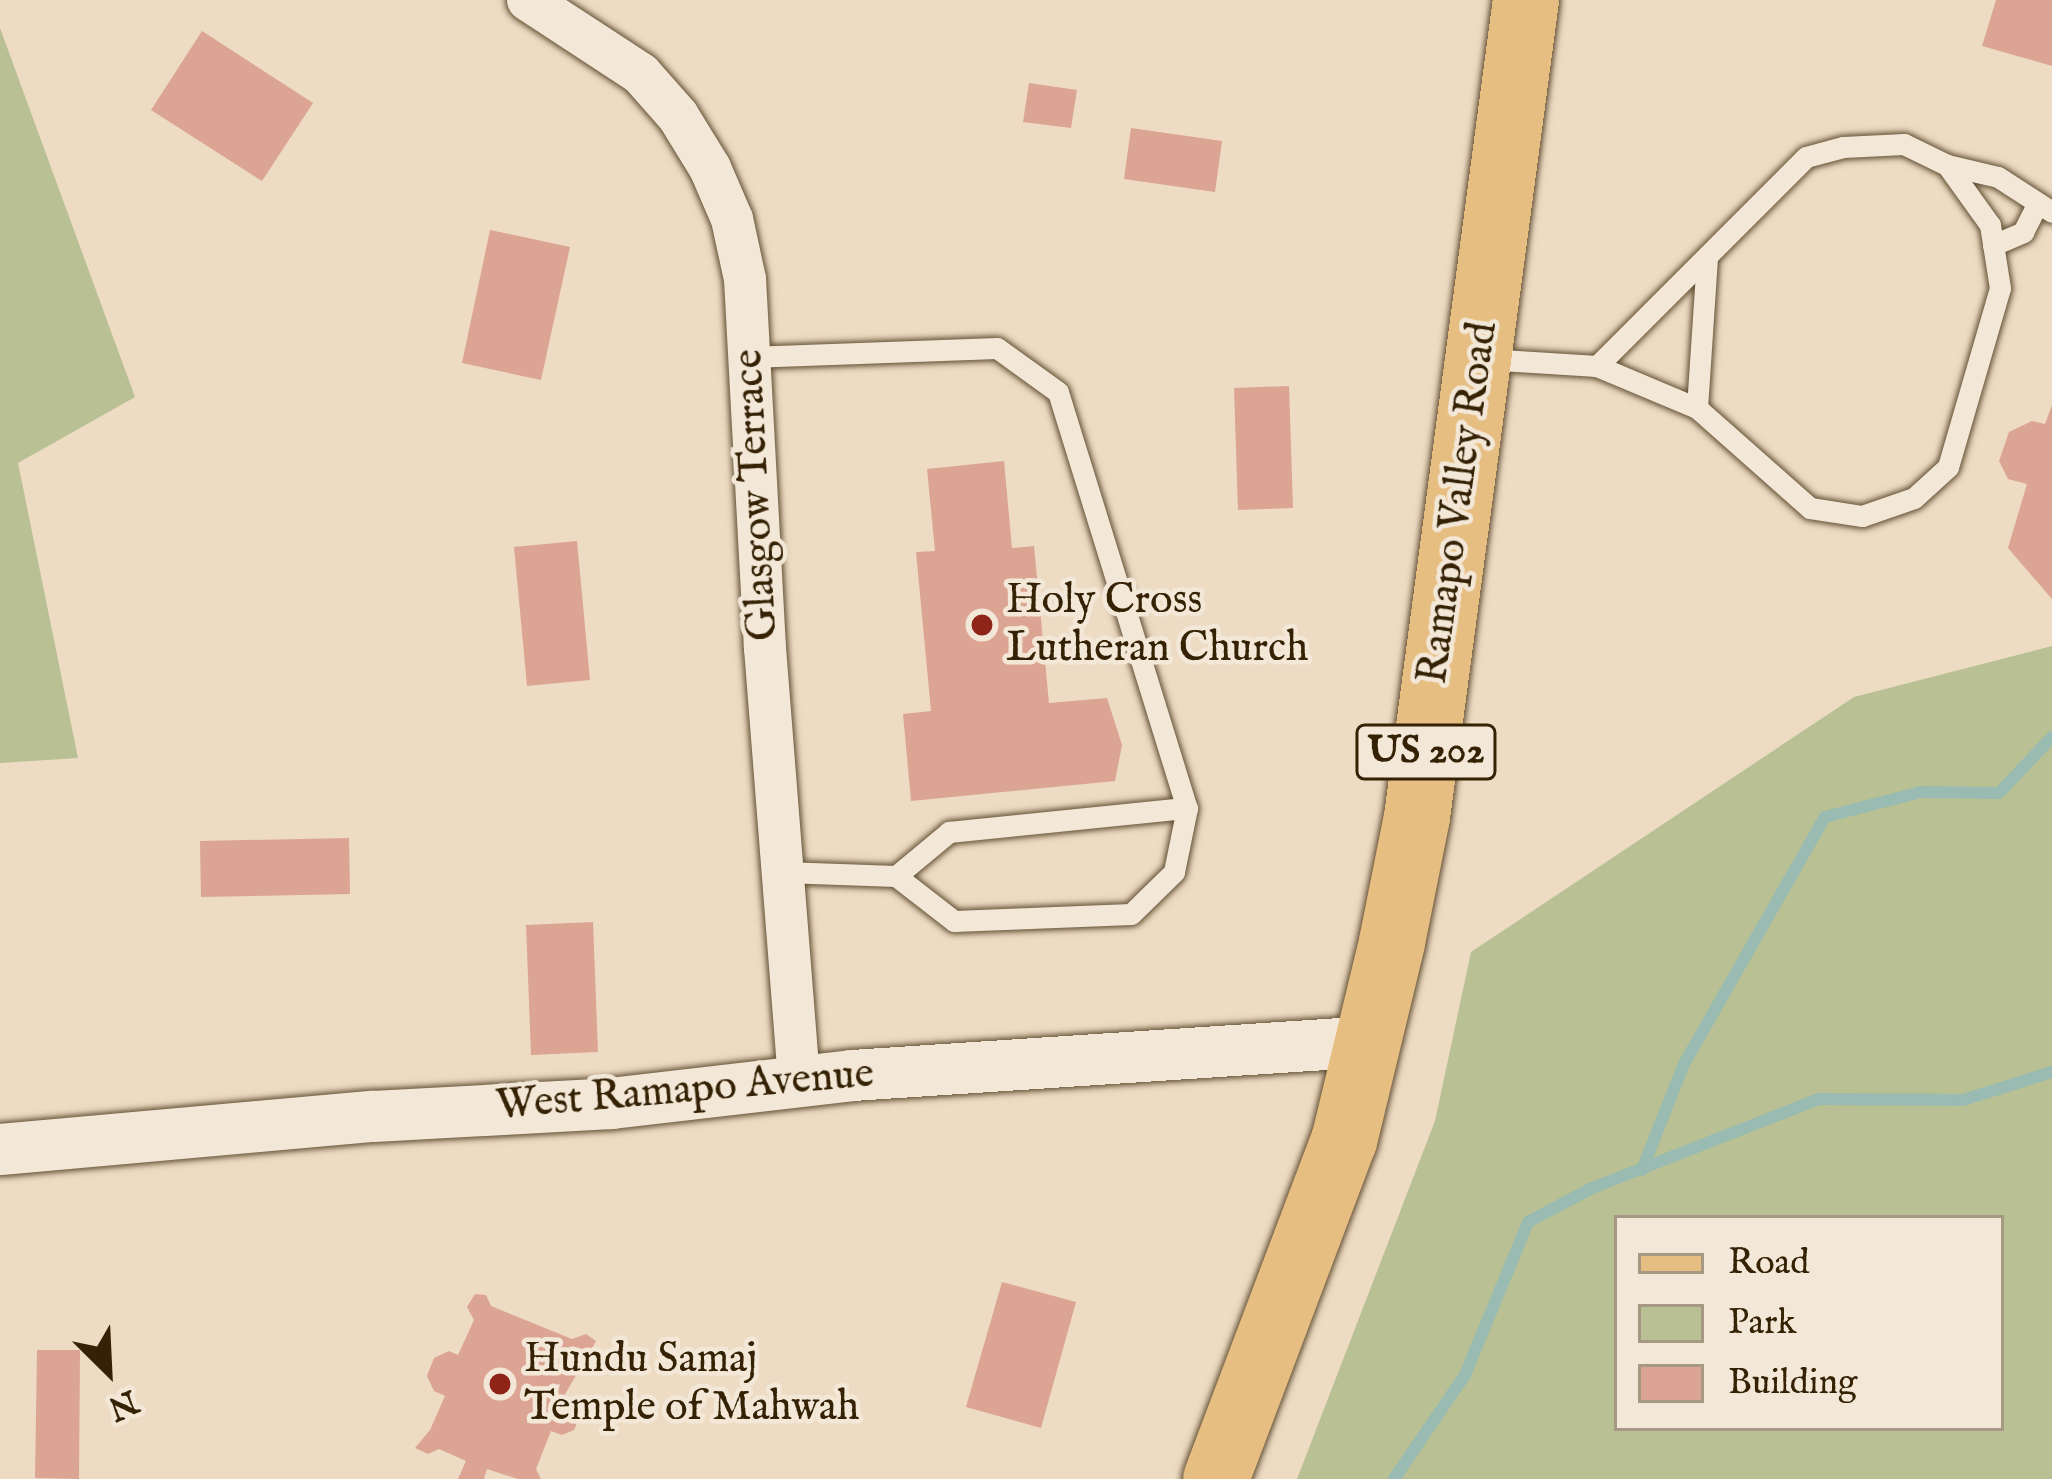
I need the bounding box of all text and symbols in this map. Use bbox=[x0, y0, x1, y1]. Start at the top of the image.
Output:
street label: Ramapo Valley Road bbox=[1409, 319, 1509, 687]
street label: Glasgow Terrace bbox=[724, 348, 790, 642]
place label: Holy Cross Lutheran Church bbox=[1006, 576, 1308, 674]
marker: Holy Cross Lutheran Church bbox=[969, 612, 995, 638]
road number: US 202 bbox=[1354, 719, 1498, 785]
street label: West Ramapo Avenue bbox=[494, 1049, 876, 1133]
legend bbox=[1614, 1215, 2004, 1431]
text: Road bbox=[1728, 1240, 1809, 1286]
text: Park bbox=[1728, 1300, 1796, 1346]
north arrow bbox=[48, 1311, 168, 1431]
place label: Hundu Samaj Temple of Mahwah bbox=[524, 1335, 859, 1434]
text: Building bbox=[1728, 1360, 1857, 1406]
marker: Hundu Samaj Temple of Mahwah bbox=[487, 1371, 513, 1397]
text: N bbox=[101, 1379, 144, 1429]

